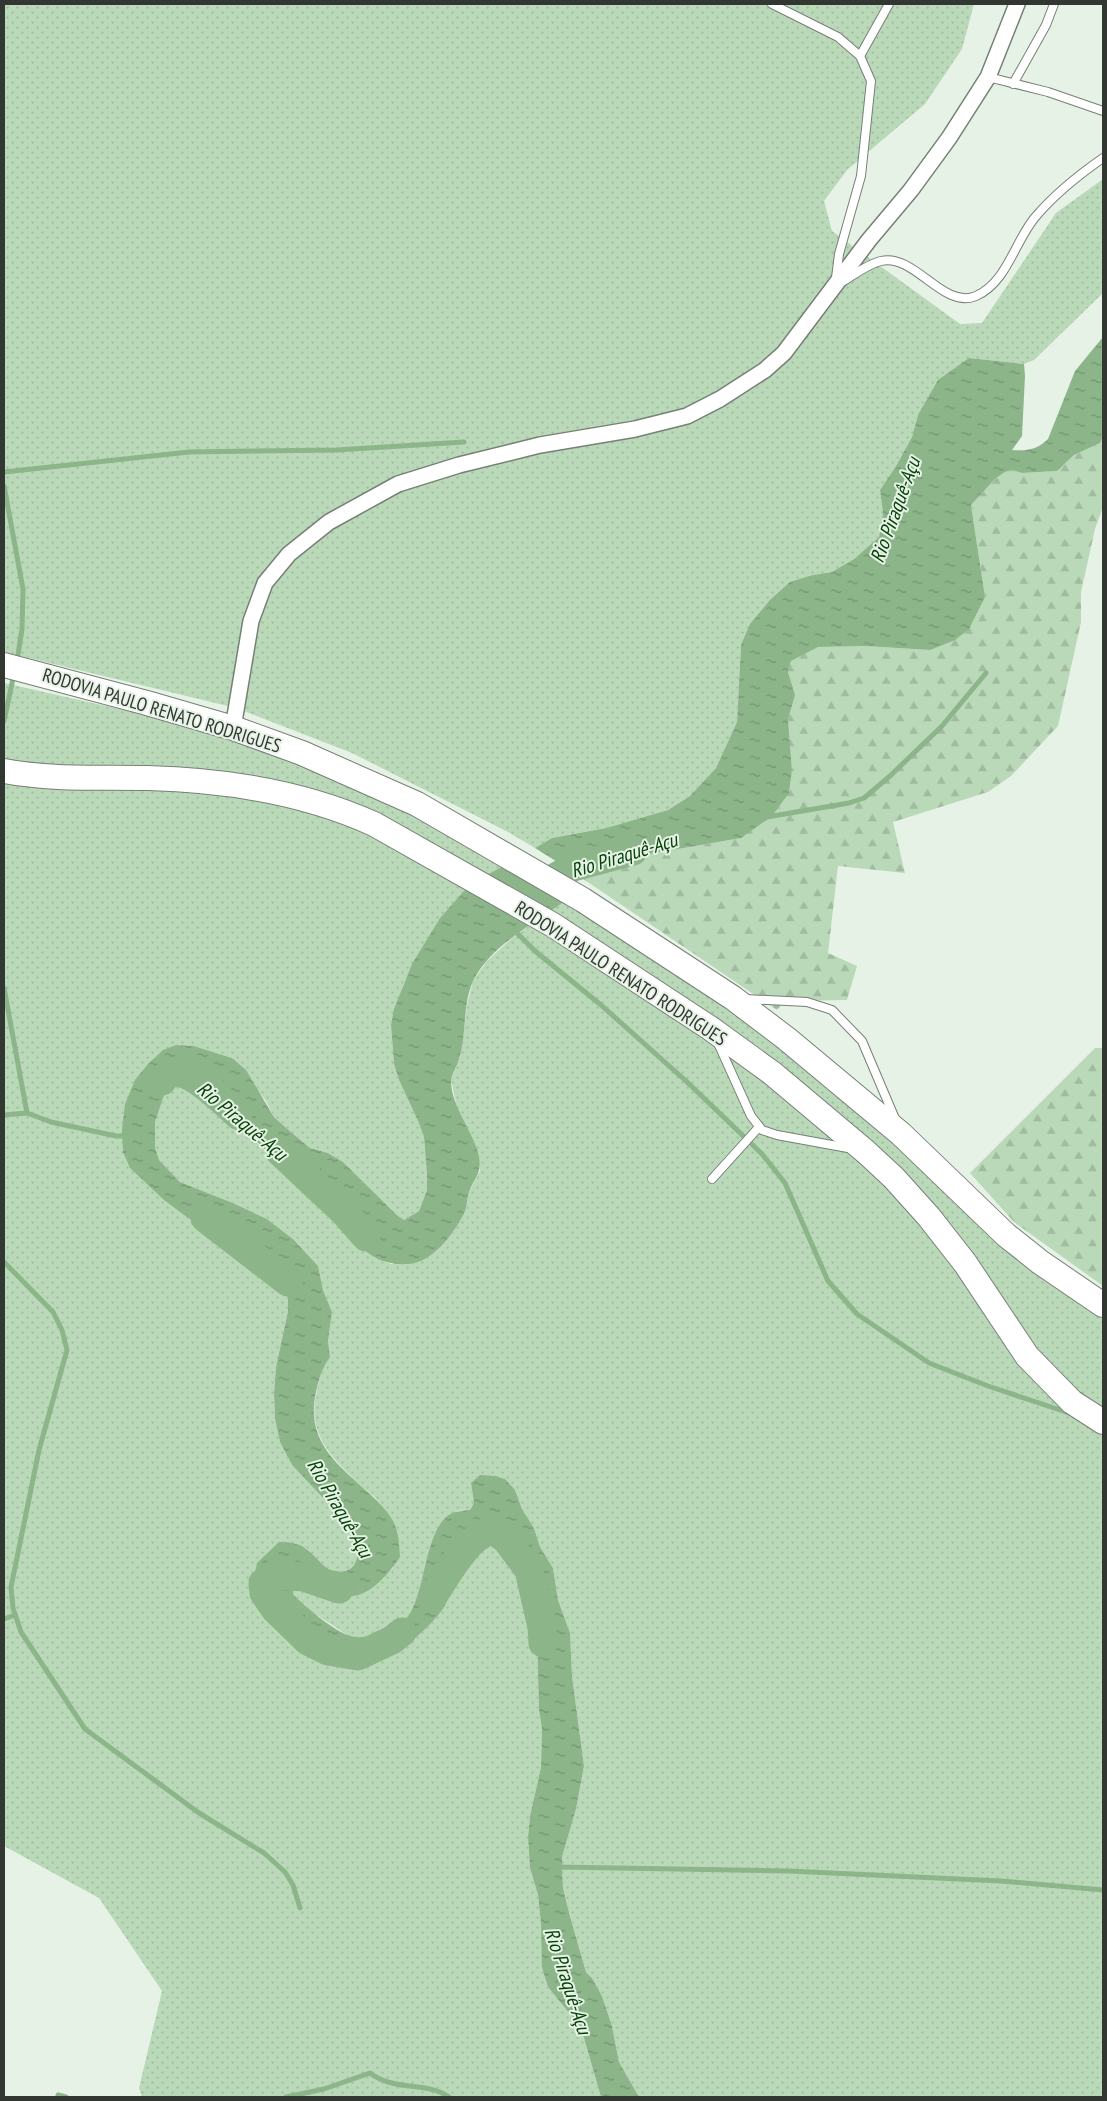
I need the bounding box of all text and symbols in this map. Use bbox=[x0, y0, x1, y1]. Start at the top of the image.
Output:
water label: Rio Piraquê-Açu bbox=[864, 453, 926, 566]
street label: RODOVIA PAULO RENATO RODRIGUES bbox=[40, 662, 284, 758]
water label: Rio Piraquê-Açu bbox=[568, 826, 682, 884]
street label: RODOVIA PAULO RENATO RODRIGUES bbox=[510, 895, 732, 1051]
water label: Rio Piraquê-Açu bbox=[192, 1076, 293, 1167]
water label: Rio Piraquê-Açu bbox=[301, 1454, 379, 1563]
water label: Rio Piraquê-Açu bbox=[539, 1925, 598, 2039]

